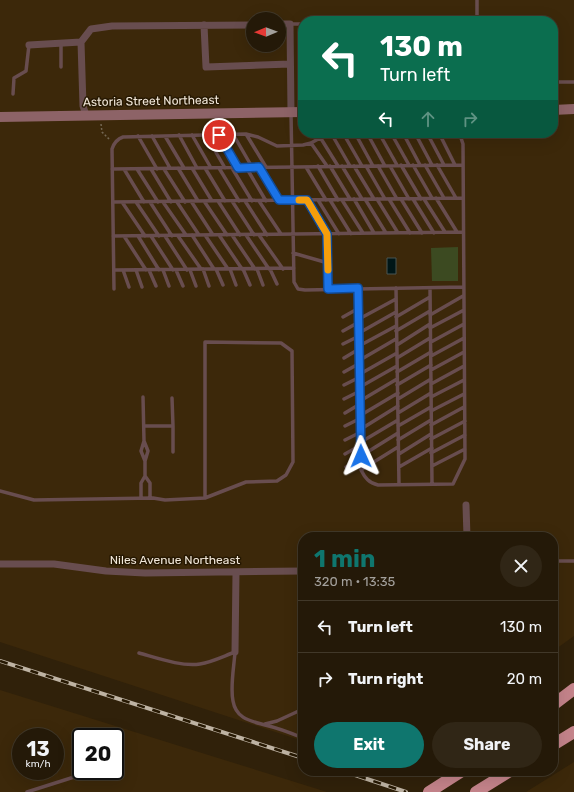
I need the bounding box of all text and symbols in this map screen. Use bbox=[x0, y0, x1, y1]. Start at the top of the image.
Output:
north arrow bbox=[246, 12, 286, 52]
map controls bbox=[246, 12, 286, 52]
text: 130 m bbox=[380, 30, 463, 63]
icon: left bbox=[314, 32, 366, 84]
text: Turn left bbox=[380, 64, 450, 86]
street label: Astoria Street Northeast bbox=[83, 93, 220, 109]
icon: left bbox=[375, 108, 397, 130]
icon: ahead bbox=[417, 108, 439, 130]
icon: right bbox=[459, 108, 481, 130]
pin bbox=[202, 118, 236, 152]
icon: arrive bbox=[208, 124, 230, 146]
position arrow bbox=[340, 435, 382, 477]
text: 1 min bbox=[314, 545, 375, 573]
button: close bbox=[500, 545, 542, 587]
street label: Niles Avenue Northeast bbox=[110, 553, 241, 567]
text: 320 m · 13:35 bbox=[314, 574, 395, 589]
icon: left bbox=[314, 616, 336, 638]
text: Turn left bbox=[348, 618, 413, 636]
text: 130 m bbox=[500, 618, 542, 636]
icon: right bbox=[314, 668, 336, 690]
text: Turn right bbox=[348, 670, 423, 688]
text: 20 m bbox=[507, 670, 542, 688]
button: Exit bbox=[314, 722, 424, 768]
button: Share bbox=[432, 722, 542, 768]
speed limit sign: 20 bbox=[72, 728, 124, 780]
text: 13 bbox=[26, 737, 50, 761]
text: km/h bbox=[26, 758, 50, 770]

